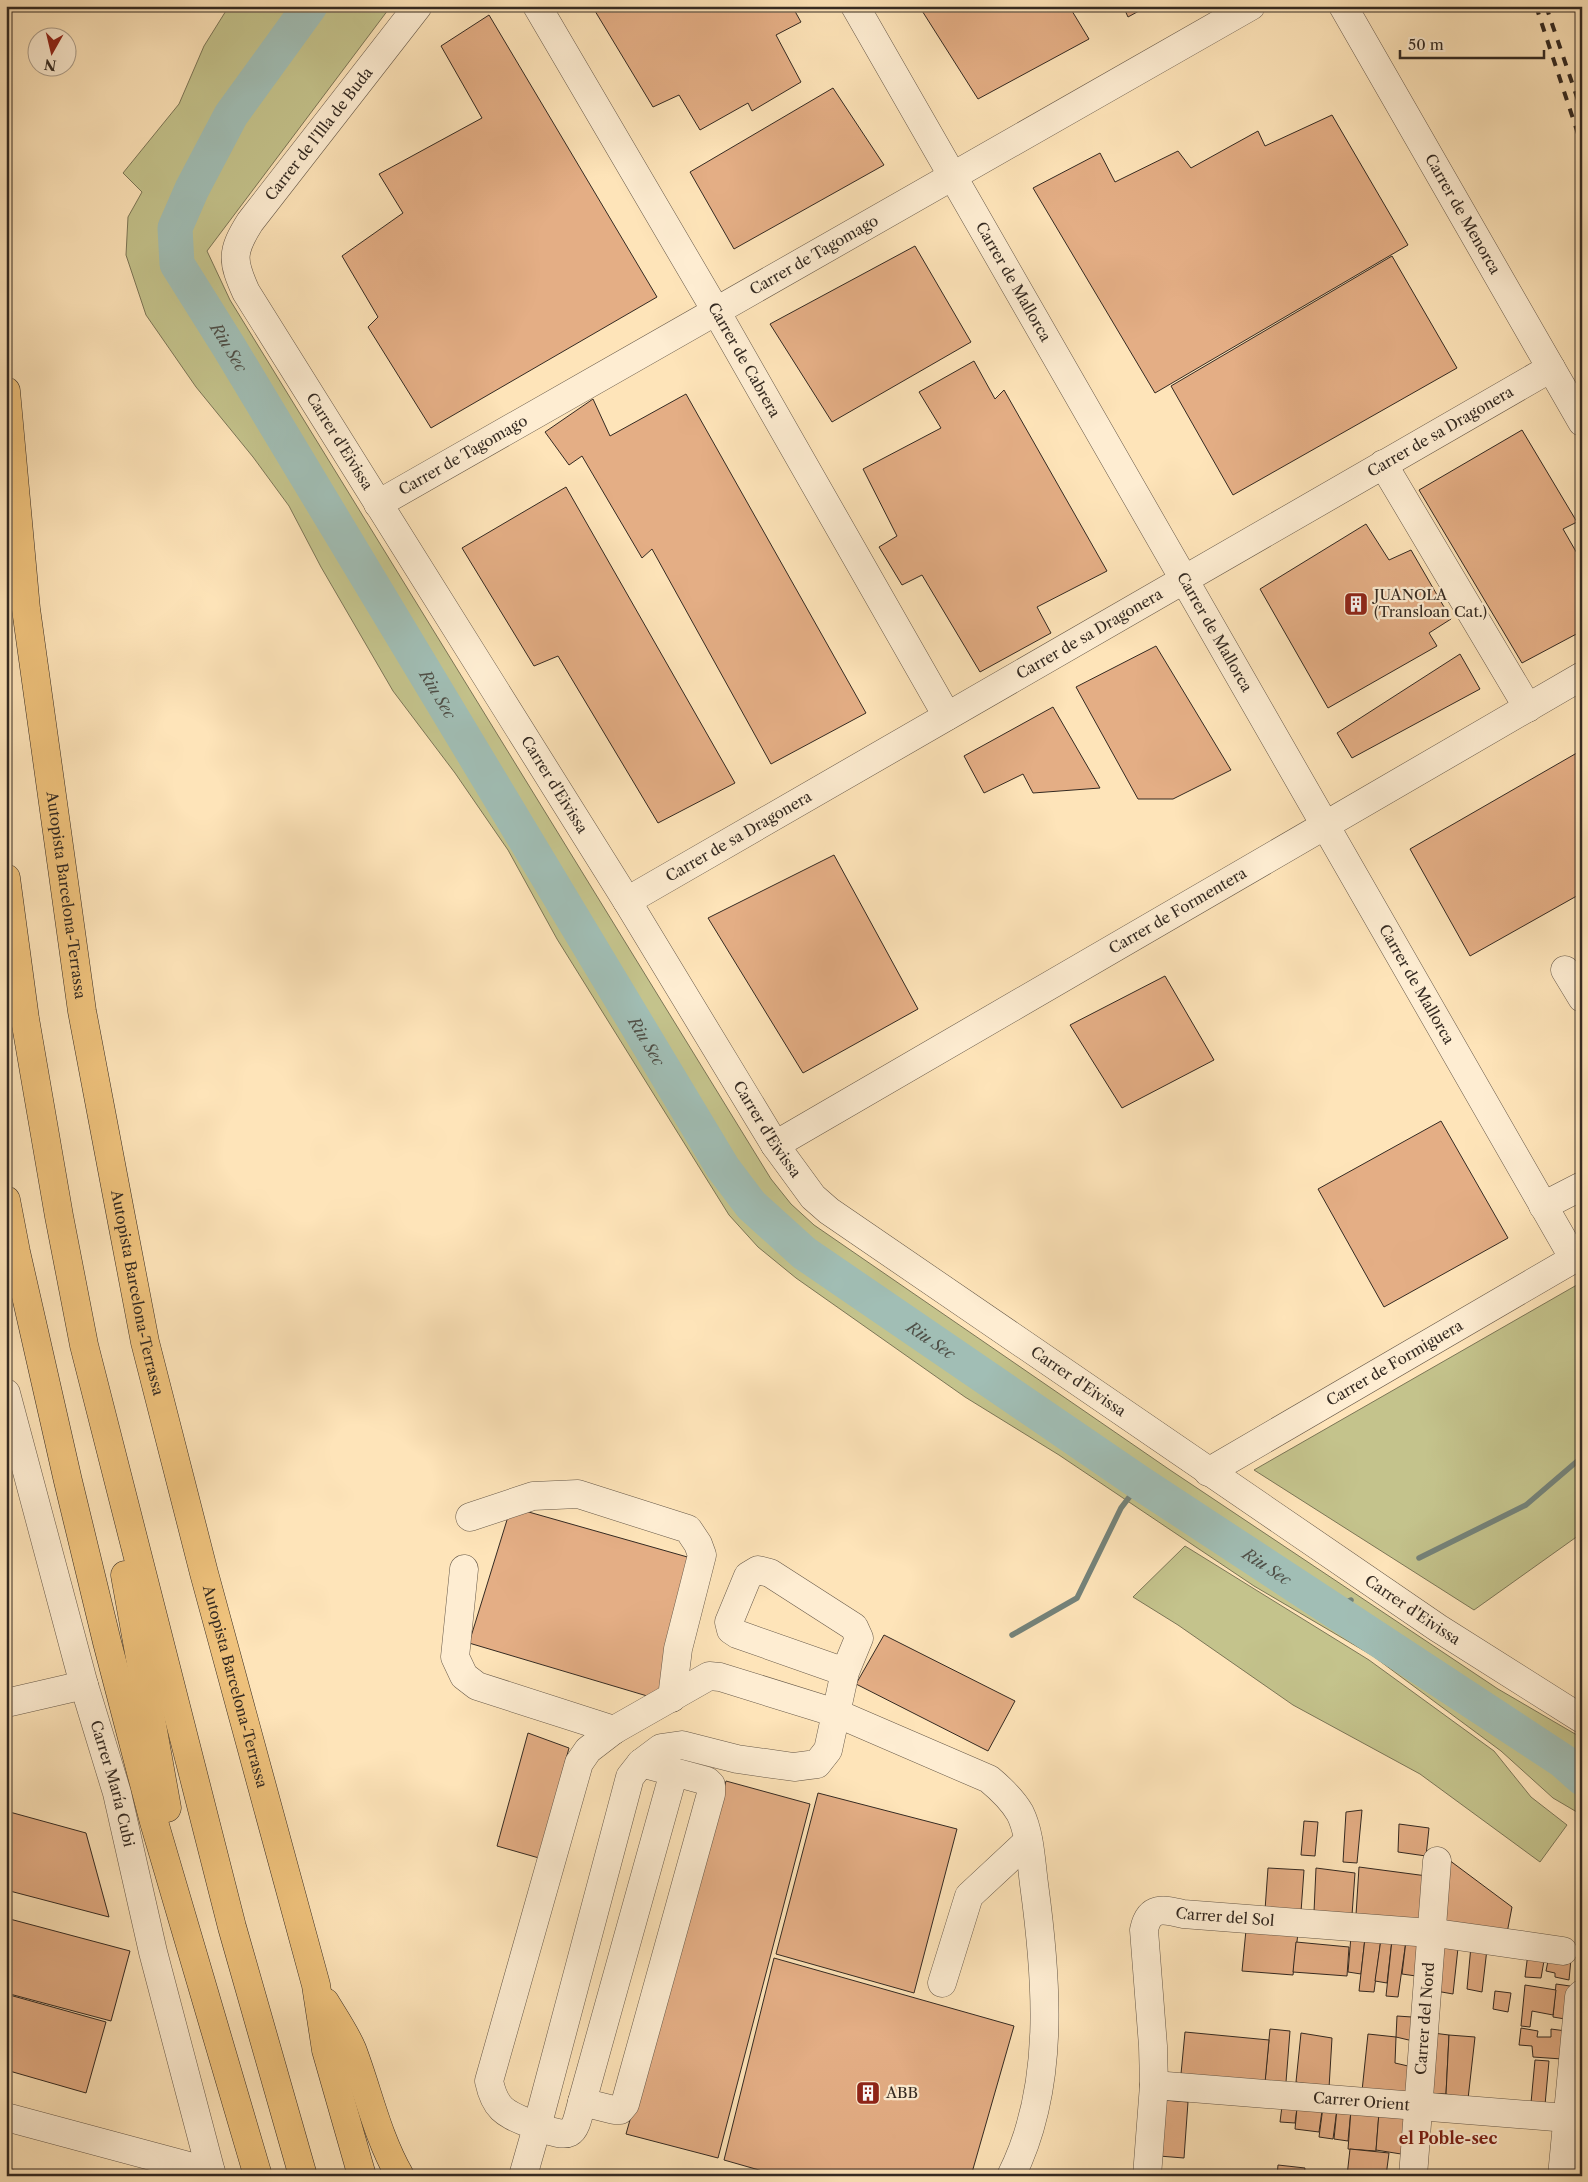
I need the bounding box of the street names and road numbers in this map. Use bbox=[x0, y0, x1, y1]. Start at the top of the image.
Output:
street label: Carrer de l'Illa de Buda bbox=[261, 63, 377, 204]
street label: Carrer de Menorca bbox=[1421, 150, 1505, 277]
street label: Carrer de Tagomago bbox=[746, 211, 882, 299]
street label: Carrer de Mallorca bbox=[972, 218, 1056, 345]
street label: Carrer de Cabrera bbox=[704, 299, 785, 421]
street label: Carrer de sa Dragonera bbox=[1364, 382, 1517, 481]
street label: Carrer d'Eivissa bbox=[302, 389, 378, 493]
street label: Carrer de Tagomago bbox=[395, 411, 531, 499]
street label: Carrer de Mallorca bbox=[1173, 569, 1257, 695]
street label: Carrer de sa Dragonera bbox=[1013, 584, 1166, 683]
street label: Carrer d'Eivissa bbox=[517, 732, 592, 837]
street label: Carrer de sa Dragonera bbox=[662, 786, 815, 886]
street label: Autopista Barcelona-Terrassa bbox=[42, 789, 90, 1000]
street label: Carrer de Formentera bbox=[1105, 863, 1250, 958]
street label: Carrer de Mallorca bbox=[1375, 921, 1459, 1047]
street label: Carrer d'Eivissa bbox=[729, 1077, 806, 1181]
street label: Autopista Barcelona-Terrassa bbox=[107, 1188, 168, 1397]
street label: Carrer de Formiguera bbox=[1323, 1316, 1466, 1410]
street label: Carrer d'Eivissa bbox=[1027, 1342, 1130, 1420]
street label: Carrer d'Eivissa bbox=[1361, 1571, 1464, 1649]
street label: Autopista Barcelona-Terrassa bbox=[199, 1582, 272, 1790]
street label: Carrer María Cubi bbox=[86, 1718, 139, 1849]
street label: Carrer del Sol bbox=[1174, 1902, 1276, 1930]
street label: Carrer del Nord bbox=[1411, 1961, 1438, 2075]
street label: Carrer Orient bbox=[1312, 2088, 1411, 2114]

